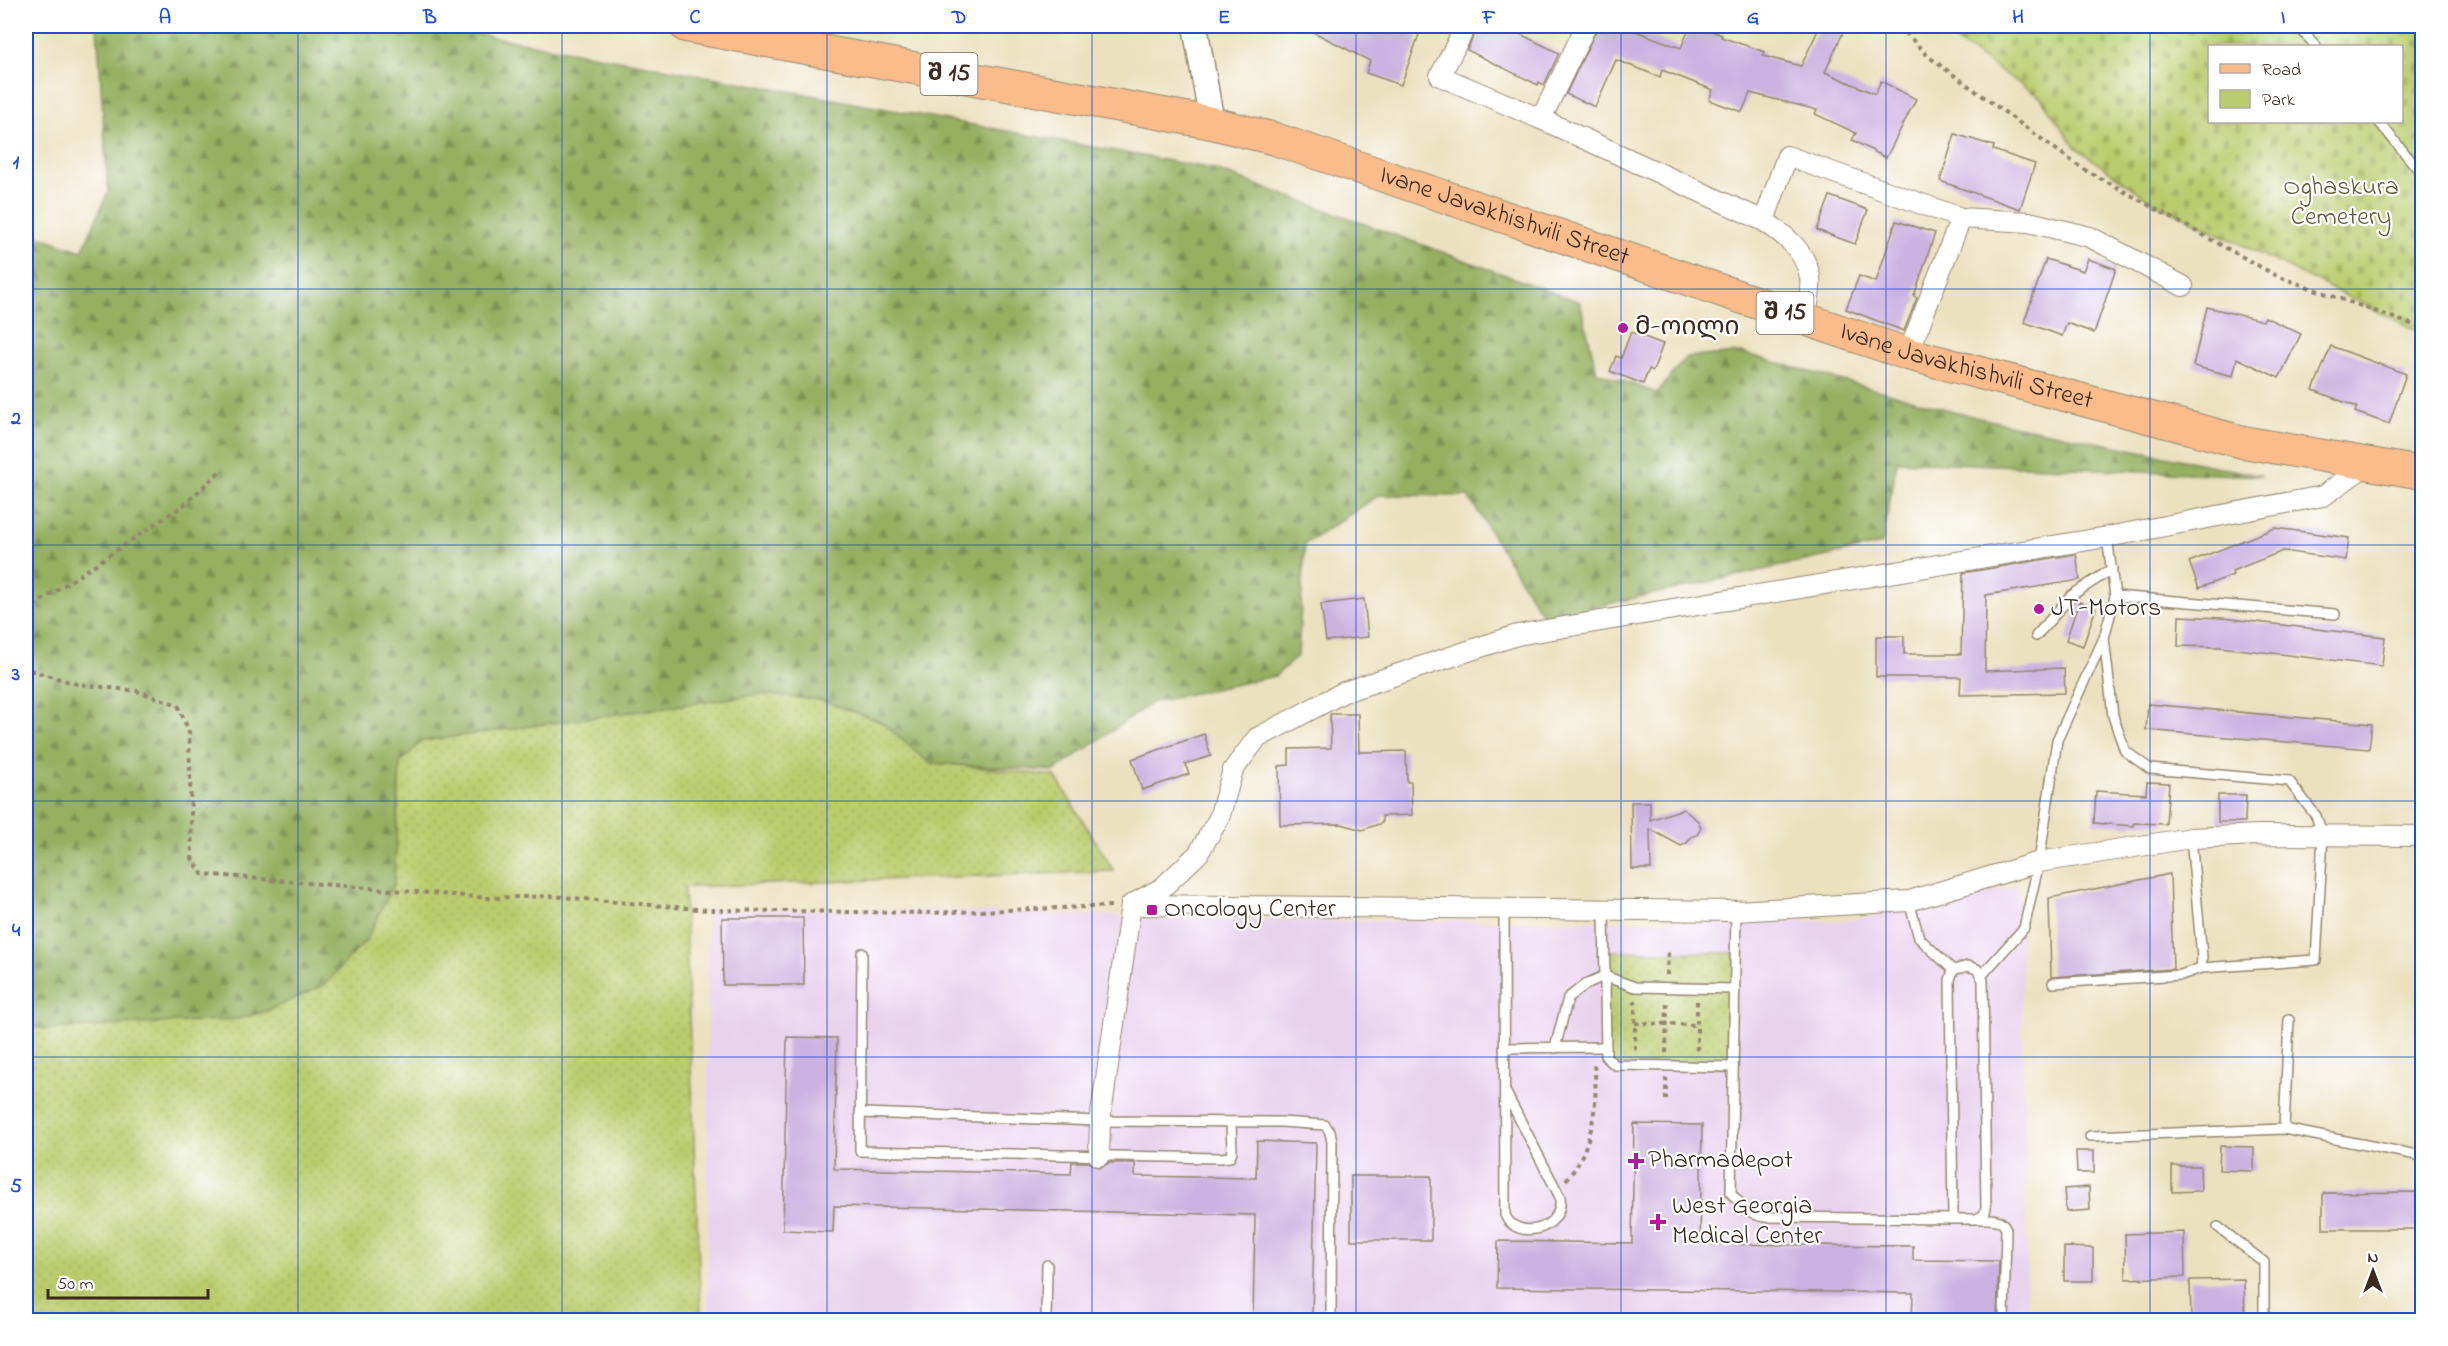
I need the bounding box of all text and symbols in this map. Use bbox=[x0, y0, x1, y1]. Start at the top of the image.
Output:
text: A bbox=[159, 4, 171, 33]
text: B bbox=[422, 4, 437, 33]
text: C bbox=[690, 4, 701, 33]
text: D bbox=[951, 4, 966, 33]
text: E bbox=[1218, 4, 1230, 33]
text: F bbox=[1482, 4, 1496, 33]
text: G bbox=[1747, 4, 1760, 33]
text: H bbox=[2012, 4, 2024, 33]
text: I bbox=[2281, 4, 2286, 33]
legend bbox=[2208, 45, 2403, 123]
road number: შ 15 bbox=[920, 53, 978, 95]
text: Road bbox=[2262, 58, 2301, 84]
text: Park bbox=[2262, 88, 2295, 114]
text: 1 bbox=[13, 149, 20, 178]
street label: Ivane Javakhishvili Street bbox=[1374, 157, 1635, 277]
park label: Oghaskura Cemetery bbox=[2283, 169, 2399, 237]
road number: შ 15 bbox=[1756, 292, 1814, 334]
place label: მ-ოილი bbox=[1635, 309, 1740, 347]
street label: Ivane Javakhishvili Street bbox=[1834, 313, 2097, 421]
marker: მ-ოილი bbox=[1616, 321, 1630, 335]
text: 2 bbox=[10, 405, 21, 434]
place label: JT-Motors bbox=[2051, 590, 2161, 628]
marker: JT-Motors bbox=[2032, 602, 2046, 616]
text: 3 bbox=[11, 661, 20, 690]
place label: Oncology Center bbox=[1164, 891, 1337, 929]
marker: Oncology Center bbox=[1145, 903, 1159, 917]
text: 4 bbox=[12, 917, 21, 946]
place label: Pharmadepot bbox=[1648, 1142, 1793, 1180]
marker: Pharmadepot bbox=[1629, 1154, 1643, 1168]
text: 5 bbox=[10, 1173, 22, 1202]
place label: West Georgia Medical Center bbox=[1672, 1188, 1823, 1256]
marker: West Georgia Medical Center bbox=[1649, 1213, 1667, 1231]
north arrow bbox=[2343, 1241, 2403, 1301]
text: N bbox=[2368, 1246, 2379, 1270]
scale bar bbox=[48, 1262, 208, 1300]
text: 50 m bbox=[57, 1272, 94, 1298]

